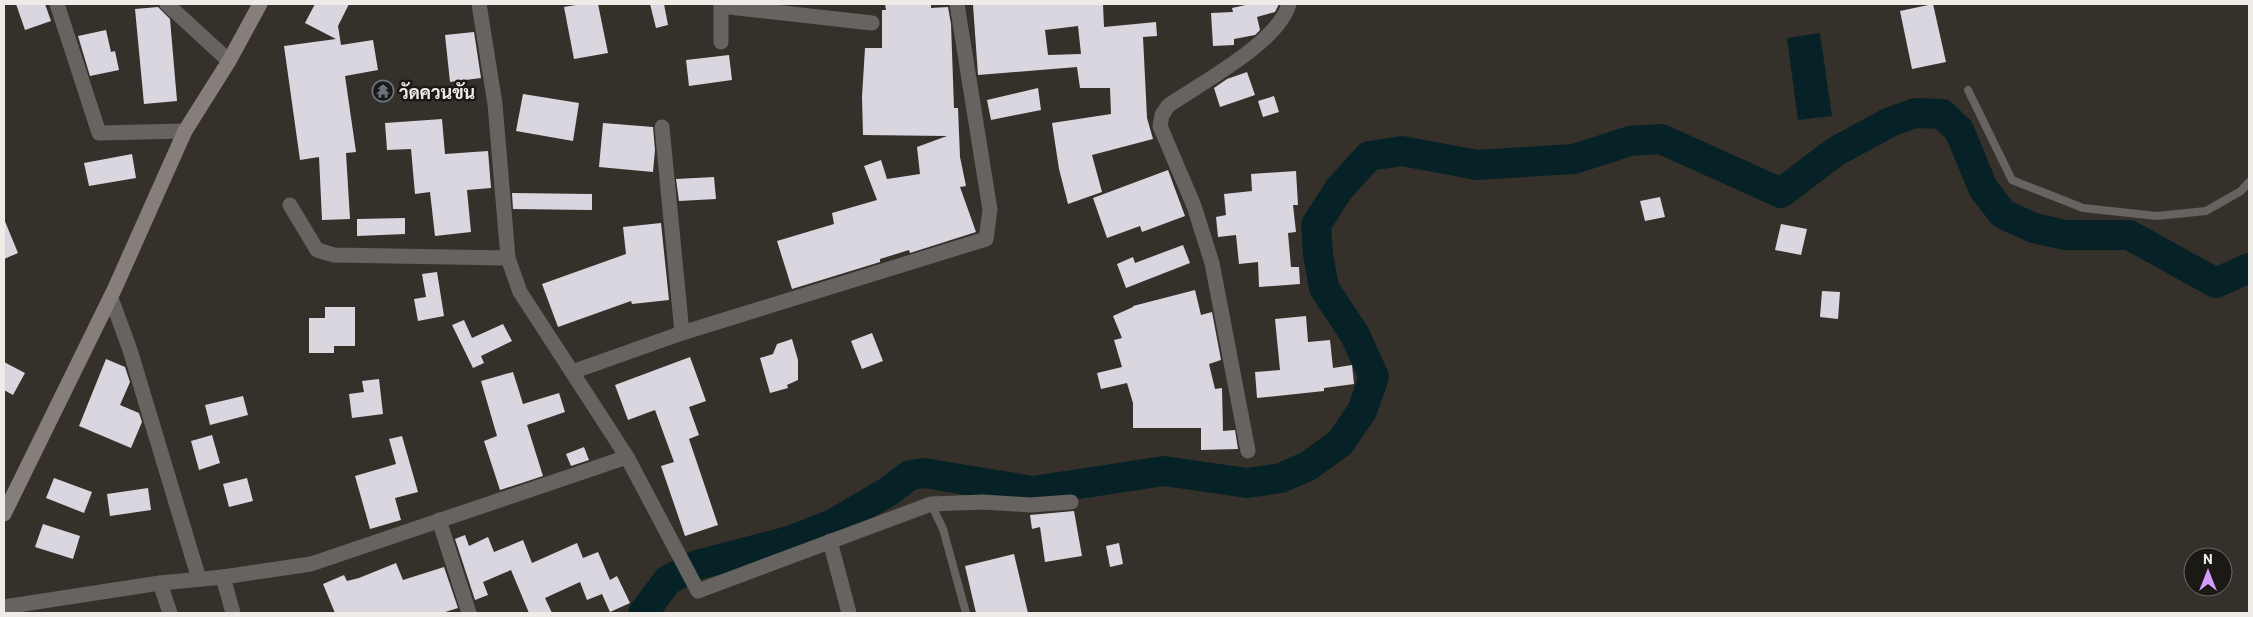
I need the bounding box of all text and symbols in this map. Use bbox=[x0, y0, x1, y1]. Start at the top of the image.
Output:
temple icon: วัดควนขัน bbox=[371, 79, 395, 103]
place label: วัดควนขัน bbox=[399, 80, 475, 103]
north arrow bbox=[2183, 547, 2233, 597]
text: N bbox=[2203, 549, 2213, 567]

